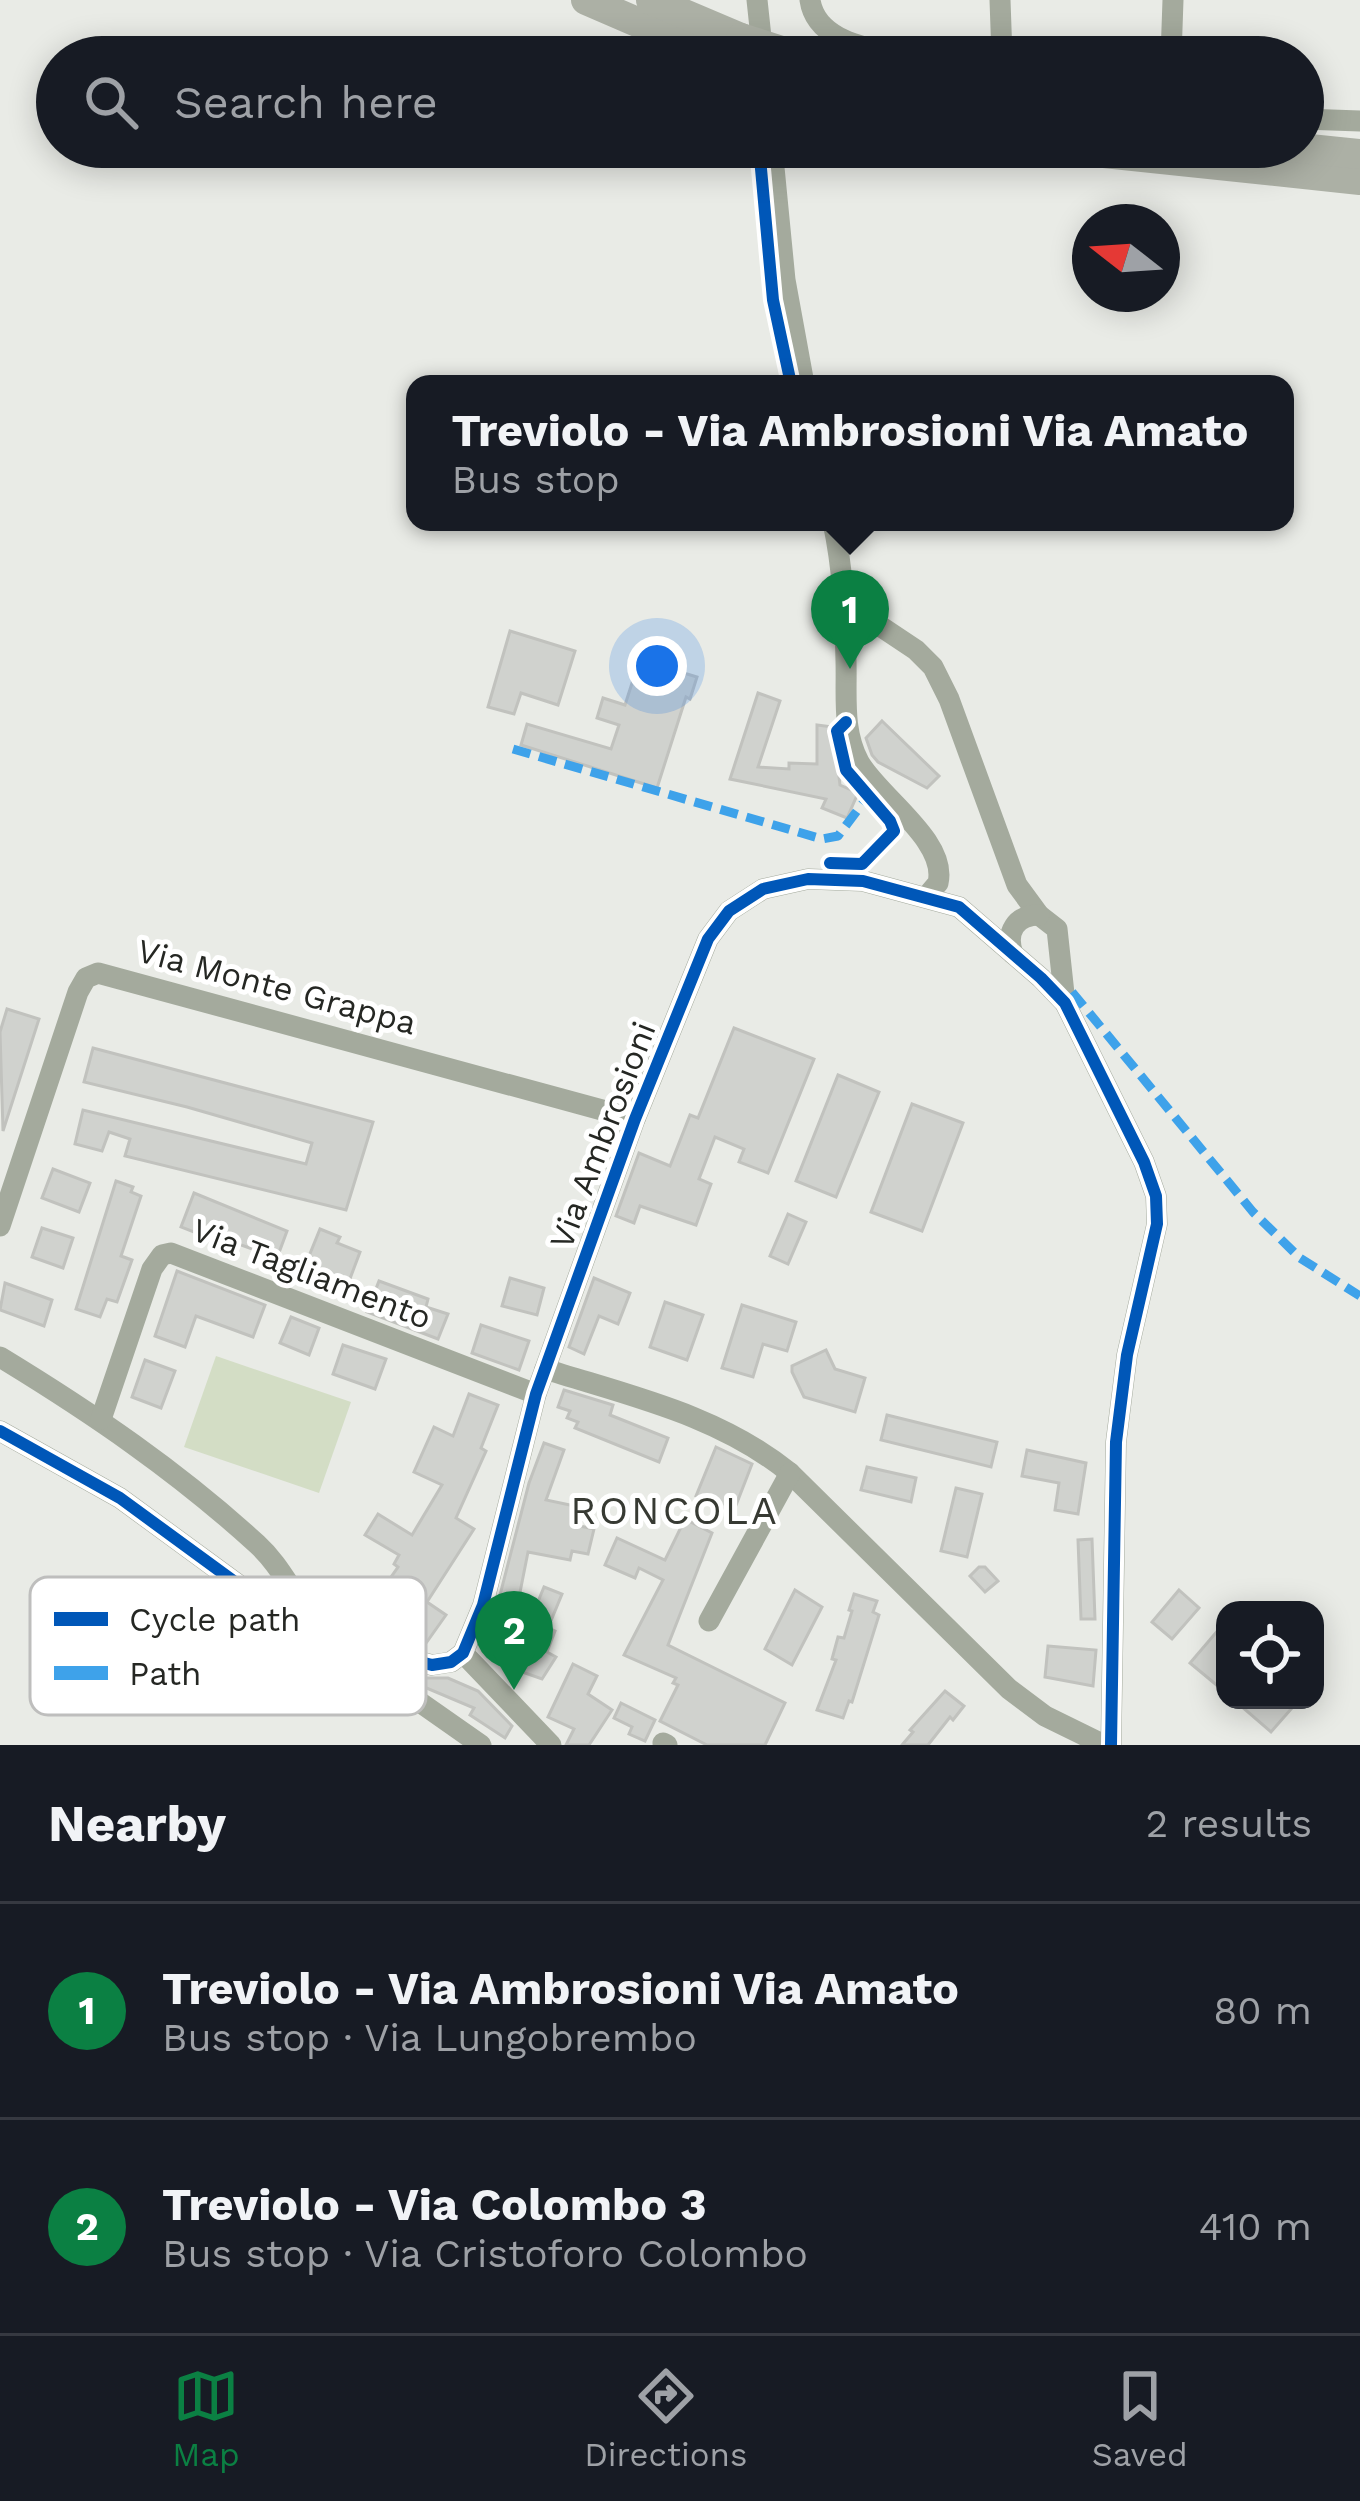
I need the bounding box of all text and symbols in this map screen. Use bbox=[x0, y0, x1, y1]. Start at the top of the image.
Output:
search box bbox=[36, 36, 1324, 168]
icon: search bbox=[78, 69, 144, 135]
text: Search here bbox=[174, 76, 438, 129]
north arrow bbox=[1072, 204, 1180, 312]
popup bbox=[406, 375, 1294, 531]
text: Treviolo - Via Ambrosioni Via Amato bbox=[451, 404, 1249, 457]
text: Bus stop bbox=[451, 457, 620, 502]
pin: 1 bbox=[811, 570, 889, 669]
your location bbox=[627, 636, 687, 696]
street label: Via Monte Grappa bbox=[133, 931, 421, 1042]
street label: Via Ambrosioni bbox=[541, 1016, 664, 1254]
street label: Via Tagliamento bbox=[187, 1210, 437, 1337]
district label: RONCOLA bbox=[570, 1488, 780, 1533]
legend bbox=[30, 1577, 426, 1715]
pin: 2 bbox=[475, 1591, 553, 1690]
text: Cycle path bbox=[129, 1600, 301, 1639]
map controls bbox=[1216, 1601, 1324, 1709]
button: locate bbox=[1216, 1601, 1324, 1709]
text: Path bbox=[129, 1654, 201, 1693]
text: Nearby bbox=[48, 1794, 226, 1853]
text: 2 results bbox=[1146, 1801, 1312, 1846]
text: Treviolo - Via Ambrosioni Via Amato bbox=[162, 1962, 959, 2015]
text: 1 bbox=[79, 1988, 95, 2033]
text: 80 m bbox=[1213, 1988, 1312, 2033]
text: Bus stop · Via Lungobrembo bbox=[162, 2015, 697, 2060]
text: Treviolo - Via Colombo 3 bbox=[162, 2178, 707, 2231]
text: 2 bbox=[75, 2204, 99, 2249]
text: 410 m bbox=[1199, 2204, 1312, 2249]
text: Bus stop · Via Cristoforo Colombo bbox=[162, 2231, 808, 2276]
tab: Map bbox=[172, 2363, 240, 2474]
tab: Directions bbox=[584, 2363, 747, 2474]
tab: Saved bbox=[1092, 2363, 1188, 2474]

